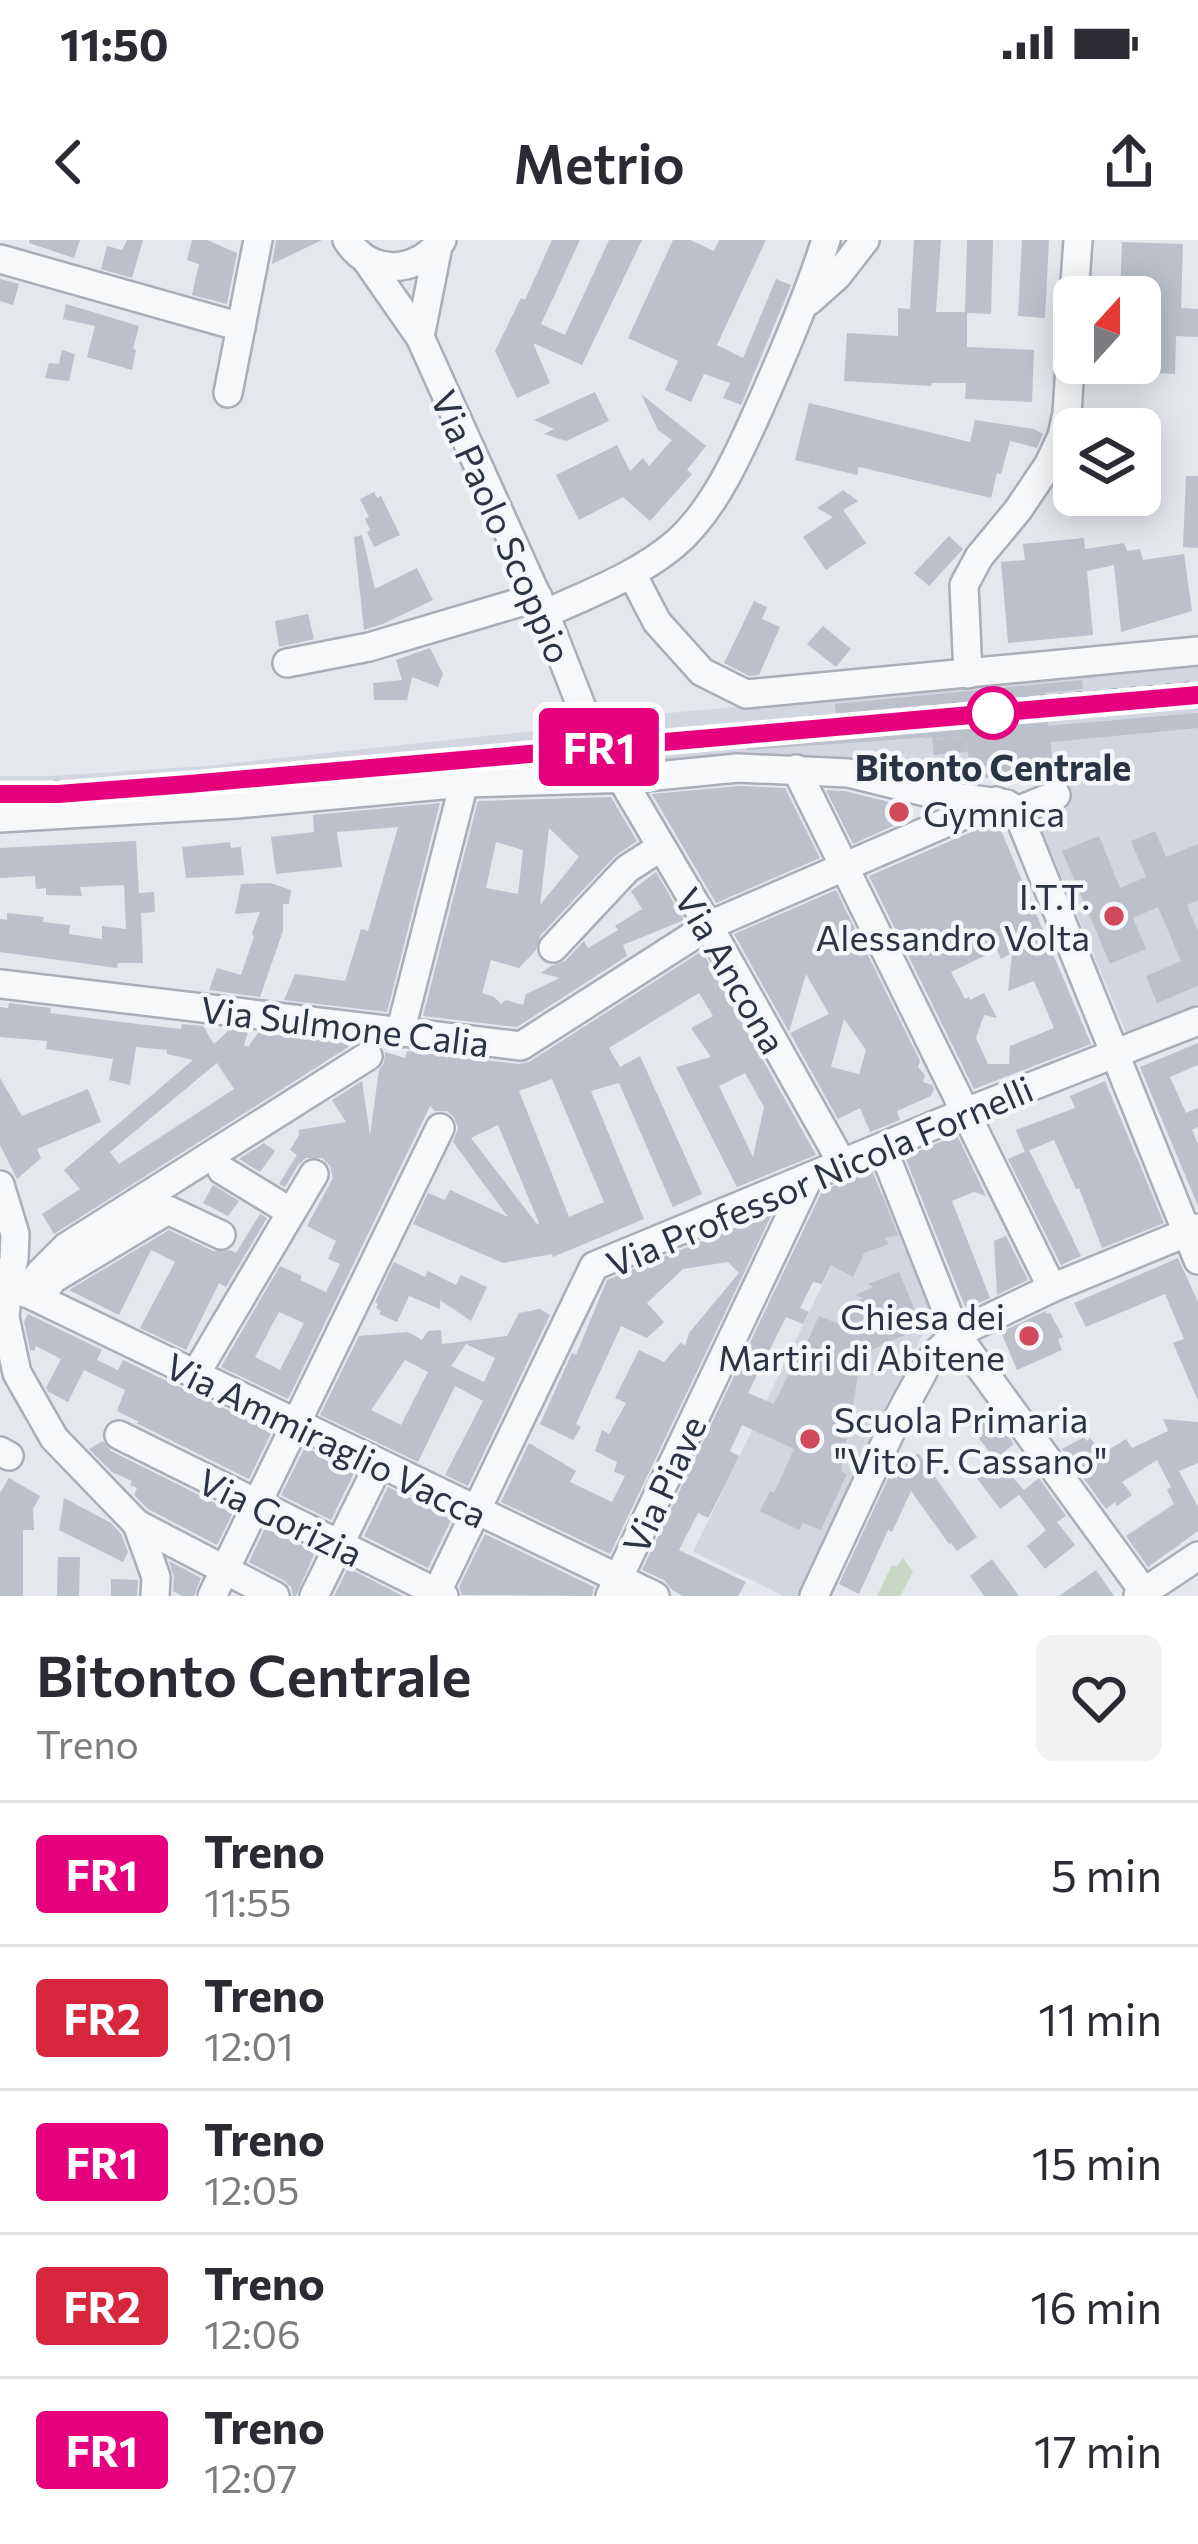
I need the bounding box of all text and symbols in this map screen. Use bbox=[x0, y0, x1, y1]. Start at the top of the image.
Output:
text: 11:50 bbox=[60, 15, 169, 70]
icon: back bbox=[36, 129, 102, 195]
text: Metrio bbox=[513, 129, 685, 195]
icon: share bbox=[1096, 129, 1162, 195]
north arrow bbox=[1053, 276, 1161, 384]
map controls bbox=[1053, 276, 1161, 516]
street label: Via Paolo Scoppio bbox=[423, 383, 583, 669]
button: layers bbox=[1053, 408, 1161, 516]
marker: Bitonto Centrale bbox=[968, 688, 1018, 738]
line badge: FR1 bbox=[530, 708, 668, 786]
text: FR1 bbox=[563, 721, 635, 773]
place label: Bitonto Centrale bbox=[855, 744, 1131, 788]
place label: Gymnica bbox=[923, 790, 1065, 834]
marker: Gymnica bbox=[886, 799, 912, 825]
place label: I.T.T. Alessandro Volta bbox=[815, 873, 1090, 958]
street label: Via Ancona bbox=[667, 879, 797, 1061]
marker: I.T.T. Alessandro Volta bbox=[1101, 903, 1127, 929]
street label: Via Sulmone Calia bbox=[198, 985, 492, 1065]
street label: Via Professor Nicola Fornelli bbox=[599, 1065, 1039, 1285]
place label: Chiesa dei Martiri di Abitene bbox=[718, 1293, 1005, 1378]
marker: Chiesa dei Martiri di Abitene bbox=[1016, 1323, 1042, 1349]
street label: Via Ammiraglio Vacca bbox=[159, 1342, 495, 1536]
place label: Scuola Primaria "Vito F. Cassano" bbox=[834, 1396, 1108, 1481]
street label: Via Piave bbox=[612, 1408, 714, 1560]
marker: Scuola Primaria "Vito F. Cassano" bbox=[797, 1426, 823, 1452]
street label: Via Gorizia bbox=[192, 1457, 370, 1575]
button: heart bbox=[1036, 1635, 1162, 1761]
text: Bitonto Centrale bbox=[36, 1639, 472, 1709]
text: Treno bbox=[36, 1719, 139, 1767]
text: Treno bbox=[204, 1822, 325, 1877]
text: 5 min bbox=[1051, 1846, 1162, 1901]
text: FR1 bbox=[66, 1848, 138, 1900]
text: 11:55 bbox=[204, 1877, 291, 1925]
text: Treno bbox=[204, 1966, 325, 2021]
text: 11 min bbox=[1038, 1990, 1162, 2045]
text: FR2 bbox=[63, 1992, 141, 2044]
text: 12:01 bbox=[204, 2021, 294, 2069]
text: Treno bbox=[204, 2110, 325, 2165]
text: 15 min bbox=[1032, 2134, 1162, 2189]
text: FR1 bbox=[66, 2136, 138, 2188]
text: 12:05 bbox=[204, 2165, 299, 2213]
text: Treno bbox=[204, 2254, 325, 2309]
text: 16 min bbox=[1030, 2278, 1162, 2333]
text: FR2 bbox=[63, 2280, 141, 2332]
text: 12:06 bbox=[204, 2309, 301, 2357]
text: Treno bbox=[204, 2398, 325, 2453]
text: 17 min bbox=[1034, 2422, 1162, 2477]
text: FR1 bbox=[66, 2424, 138, 2476]
text: 12:07 bbox=[204, 2453, 297, 2501]

